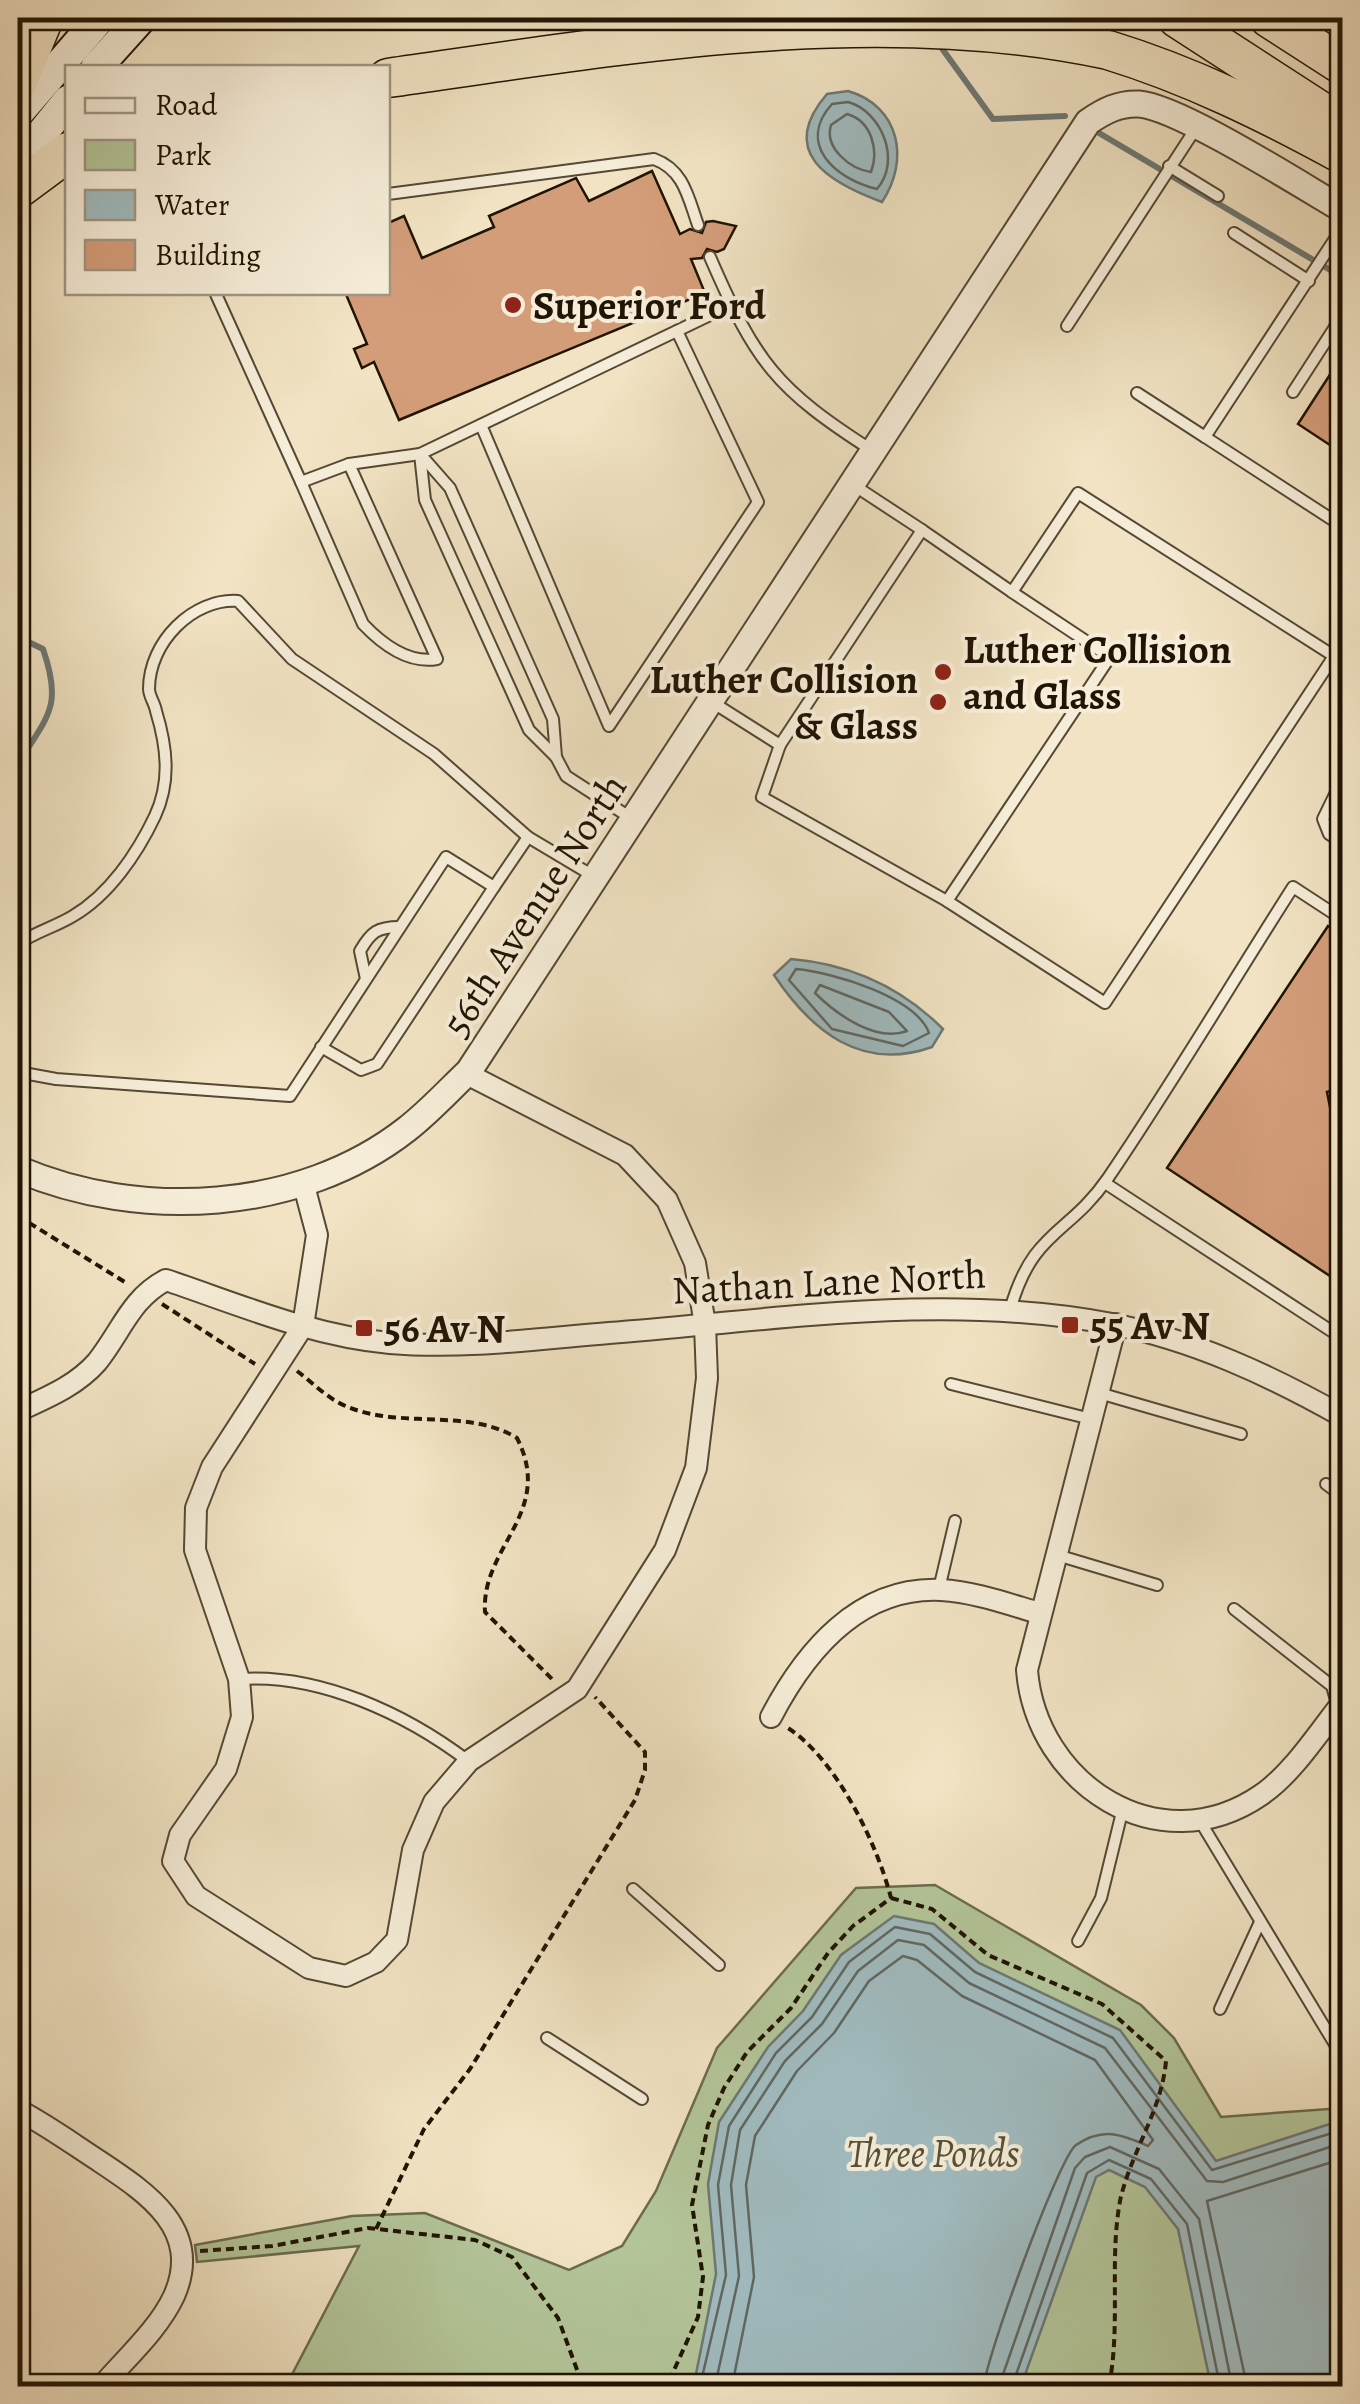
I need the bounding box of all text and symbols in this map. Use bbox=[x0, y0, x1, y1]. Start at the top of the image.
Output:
legend bbox=[65, 65, 390, 295]
text: Road bbox=[155, 85, 218, 125]
text: Park bbox=[155, 135, 211, 175]
text: Water bbox=[154, 185, 229, 225]
text: Building bbox=[155, 235, 261, 275]
place label: Superior Ford bbox=[533, 278, 767, 333]
marker: Superior Ford bbox=[502, 294, 524, 316]
place label: Luther Collision and Glass bbox=[963, 622, 1231, 723]
place label: Luther Collision & Glass bbox=[650, 652, 918, 753]
marker: Luther Collision and Glass bbox=[932, 661, 954, 683]
marker: Luther Collision & Glass bbox=[927, 691, 949, 713]
street label: 56th Avenue North bbox=[428, 763, 640, 1047]
street label: Nathan Lane North bbox=[671, 1246, 987, 1318]
place label: 55 Av N bbox=[1090, 1298, 1210, 1353]
place label: 56 Av N bbox=[384, 1301, 505, 1356]
marker: 55 Av N bbox=[1059, 1314, 1081, 1336]
marker: 56 Av N bbox=[353, 1317, 375, 1339]
park label: Three Ponds bbox=[847, 2126, 1019, 2181]

